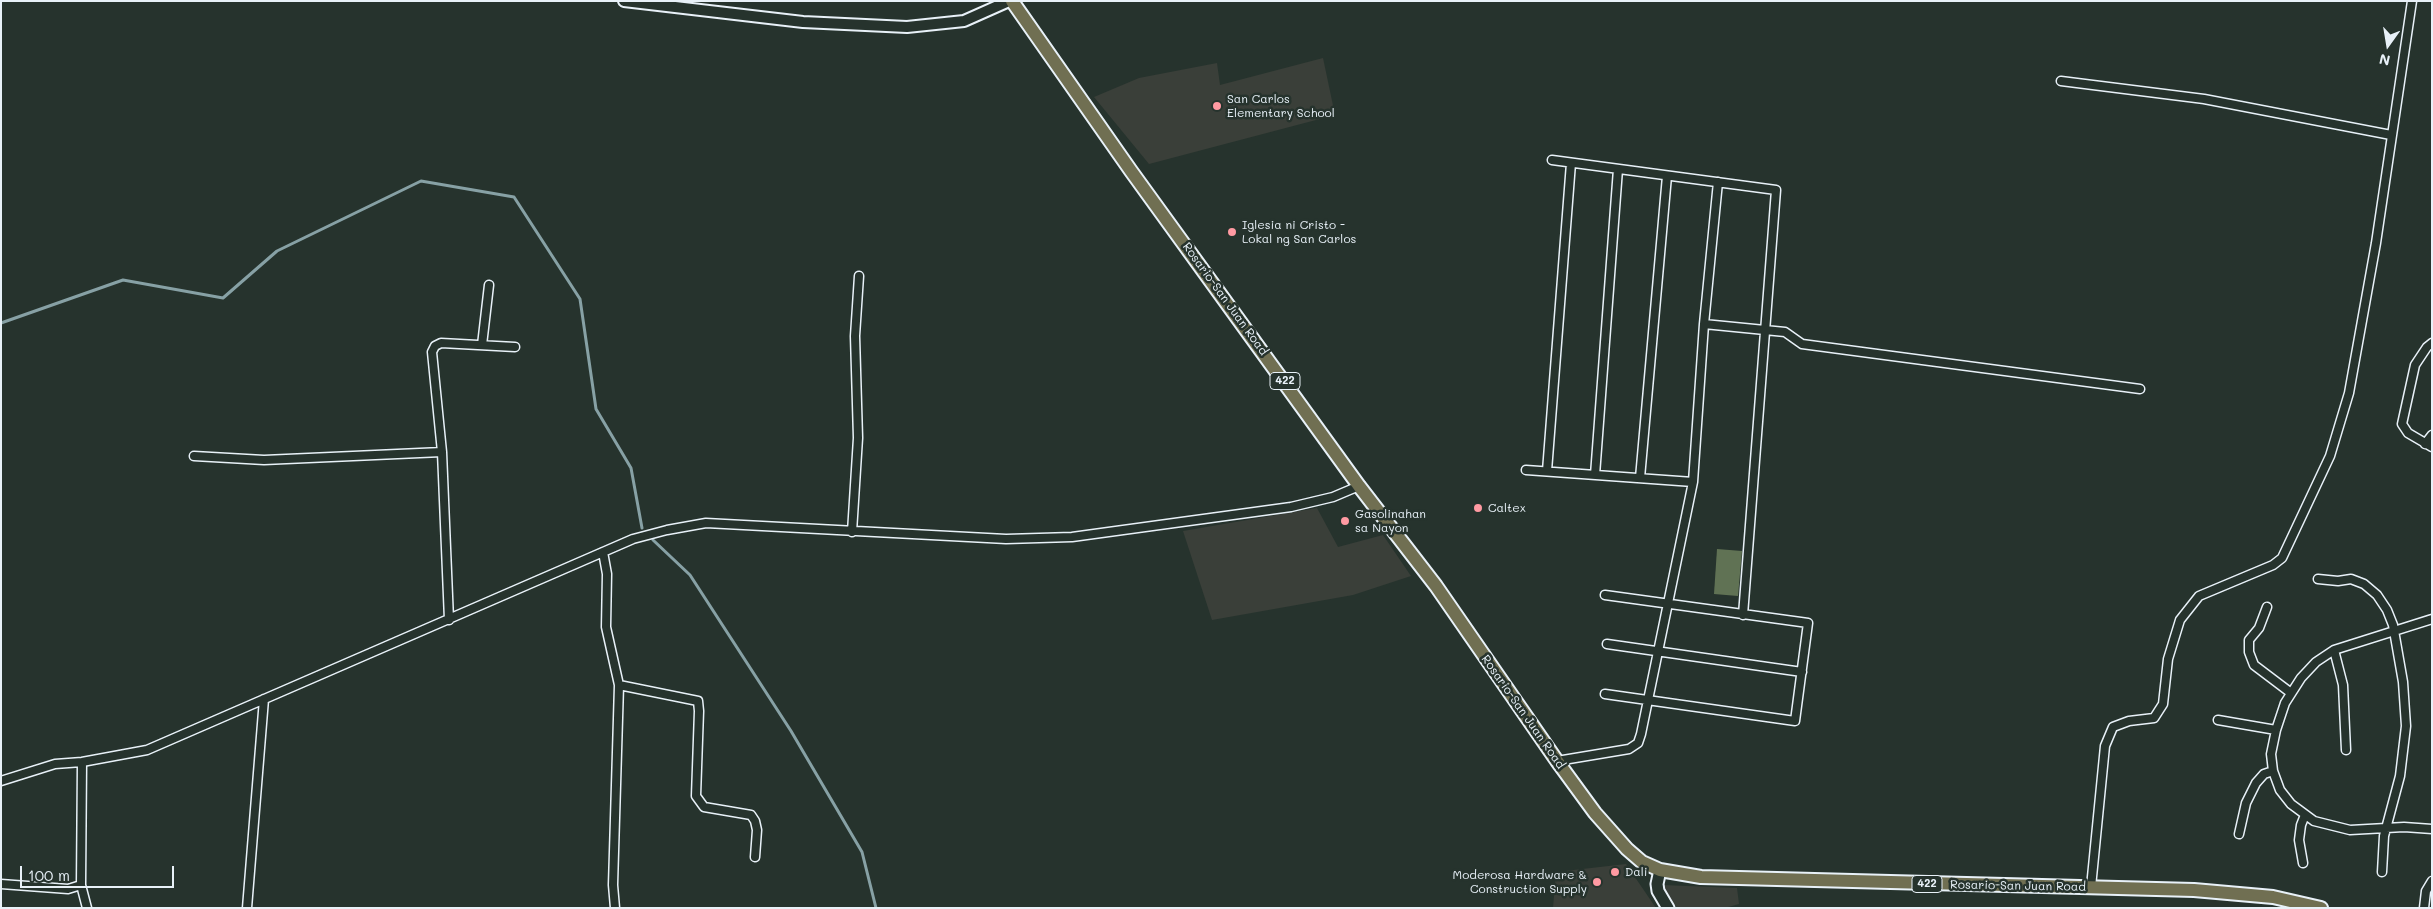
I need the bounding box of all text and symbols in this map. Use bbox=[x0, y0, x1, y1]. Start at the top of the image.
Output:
north arrow bbox=[2363, 20, 2413, 70]
text: N bbox=[2377, 50, 2392, 71]
place label: San Carlos Elementary School bbox=[1227, 92, 1335, 120]
marker: San Carlos Elementary School bbox=[1211, 100, 1223, 112]
place label: Iglesia ni Cristo - Lokal ng San Carlos bbox=[1242, 218, 1356, 246]
marker: Iglesia ni Cristo - Lokal ng San Carlos bbox=[1226, 226, 1238, 238]
street label: Rosario-San Juan Road bbox=[1179, 240, 1271, 358]
road number: 422 bbox=[1270, 372, 1300, 390]
place label: Caltex bbox=[1488, 501, 1526, 515]
marker: Caltex bbox=[1472, 502, 1484, 514]
place label: Gasolinahan sa Nayon bbox=[1355, 507, 1426, 535]
marker: Gasolinahan sa Nayon bbox=[1339, 515, 1351, 527]
street label: Rosario-San Juan Road bbox=[1478, 652, 1568, 772]
scale bar bbox=[22, 856, 176, 888]
text: 100 m bbox=[28, 865, 70, 885]
place label: Dali bbox=[1625, 865, 1647, 879]
marker: Dali bbox=[1609, 866, 1621, 878]
place label: Moderosa Hardware & Construction Supply bbox=[1453, 868, 1587, 896]
marker: Moderosa Hardware & Construction Supply bbox=[1591, 876, 1603, 888]
road number: 422 bbox=[1912, 876, 1942, 892]
street label: Rosario-San Juan Road bbox=[1950, 878, 2086, 894]

